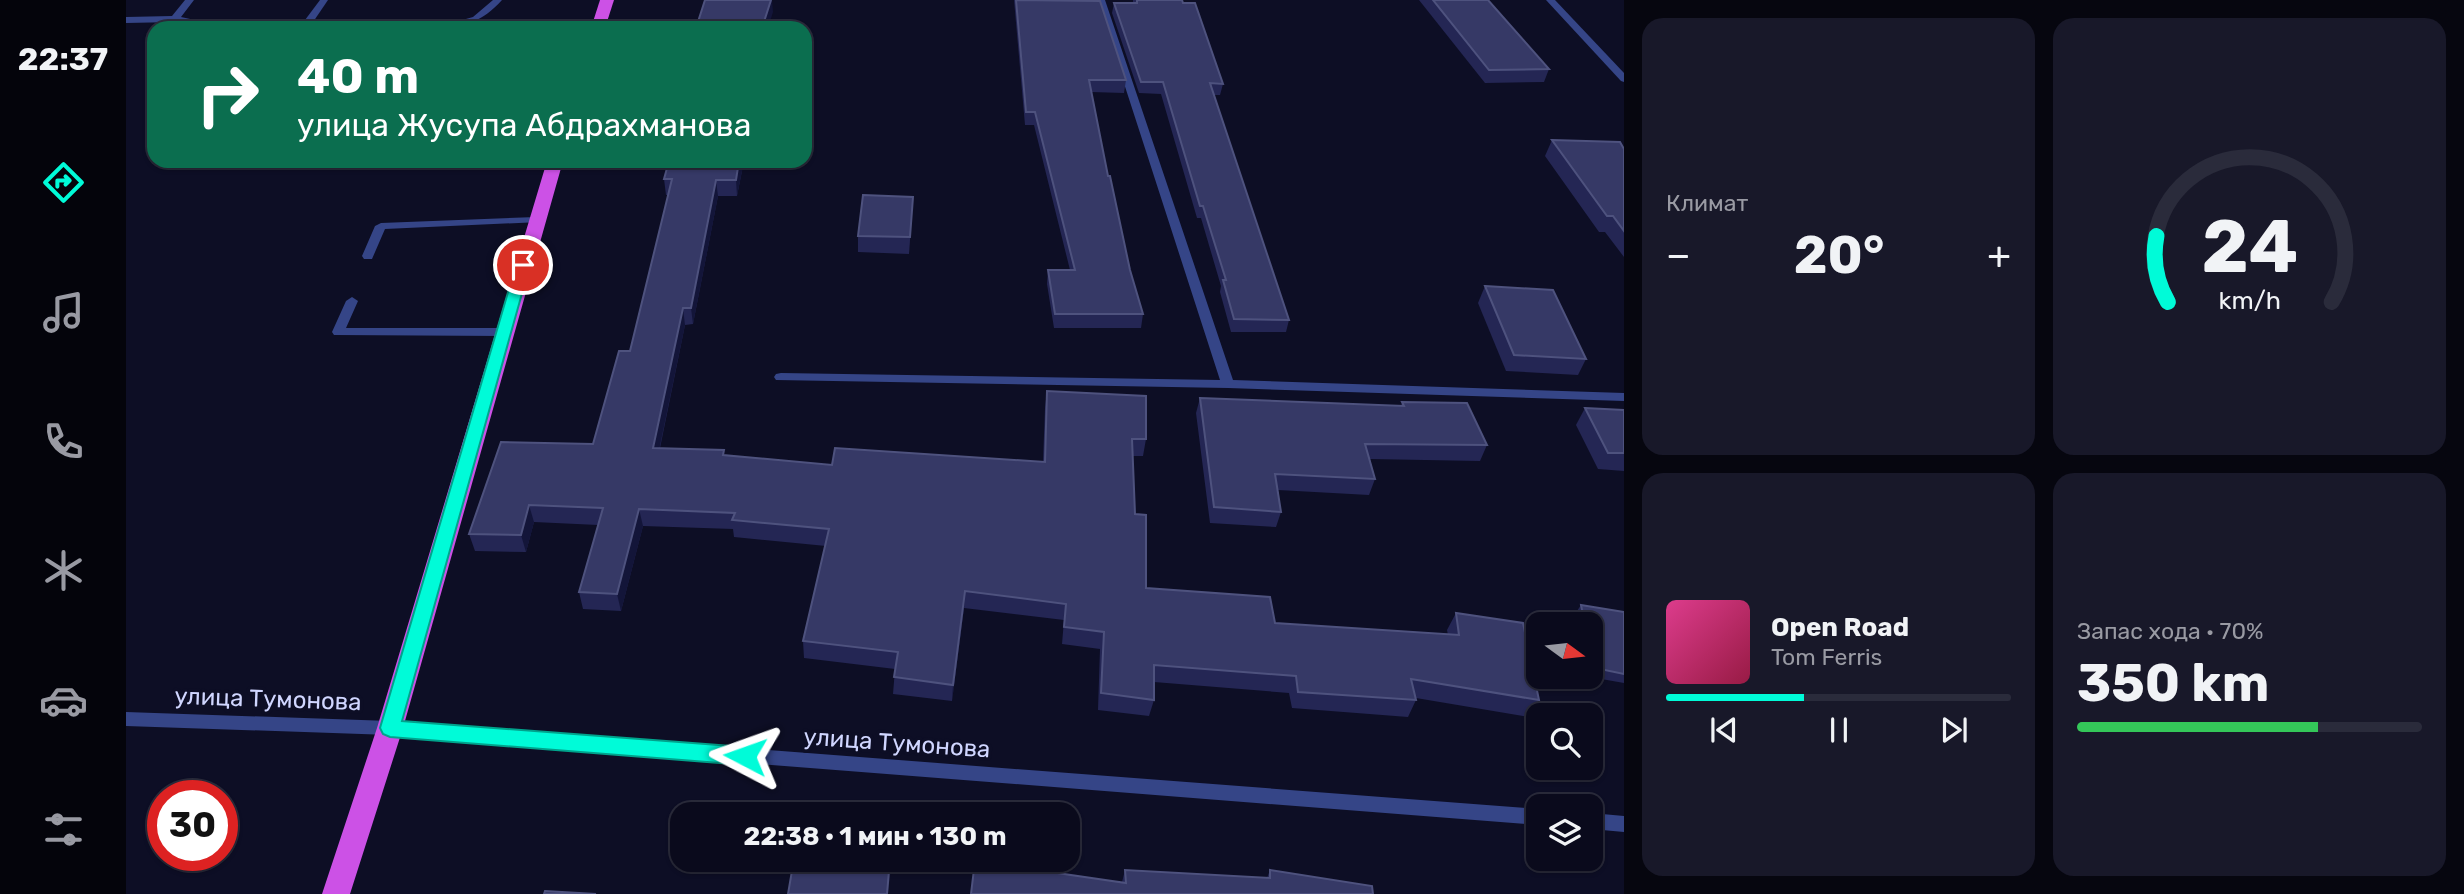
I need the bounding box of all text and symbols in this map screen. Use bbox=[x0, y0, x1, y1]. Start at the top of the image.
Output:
text: 22:37 bbox=[18, 40, 108, 78]
text: 40 m bbox=[297, 47, 419, 105]
icon: right bbox=[182, 49, 273, 140]
text: улица Жусупа Абдрахманова bbox=[297, 106, 751, 144]
icon: directions bbox=[39, 158, 88, 207]
text: Климат bbox=[1666, 189, 1748, 217]
text: 24 bbox=[2201, 205, 2298, 291]
text: 20° bbox=[1794, 224, 1884, 286]
text: − bbox=[1666, 232, 1691, 278]
text: + bbox=[1987, 232, 2011, 278]
pin bbox=[493, 235, 553, 295]
icon: arrive bbox=[504, 246, 542, 284]
text: km/h bbox=[2218, 286, 2281, 315]
icon: music bbox=[39, 288, 88, 337]
icon: phone bbox=[39, 417, 88, 466]
icon: climate bbox=[39, 546, 88, 595]
north arrow bbox=[1526, 612, 1603, 690]
map controls bbox=[1526, 612, 1603, 871]
text: Open Road bbox=[1771, 612, 1909, 643]
text: Запас хода · 70% bbox=[2077, 617, 2263, 645]
text: Tom Ferris bbox=[1771, 643, 1882, 671]
text: 350 km bbox=[2077, 652, 2269, 714]
icon: car bbox=[39, 676, 88, 725]
street label: улица Тумонова bbox=[174, 682, 362, 716]
button: search bbox=[1526, 703, 1603, 780]
icon: previous bbox=[1705, 711, 1743, 749]
icon: pause bbox=[1820, 711, 1858, 749]
icon: next bbox=[1935, 711, 1973, 749]
position arrow bbox=[708, 719, 782, 793]
street label: улица Тумонова bbox=[803, 723, 991, 763]
speed limit sign: 30 bbox=[147, 780, 238, 871]
button: layers bbox=[1526, 794, 1603, 871]
icon: filters bbox=[39, 805, 88, 854]
text: 22:38 · 1 мин · 130 m bbox=[744, 821, 1007, 852]

